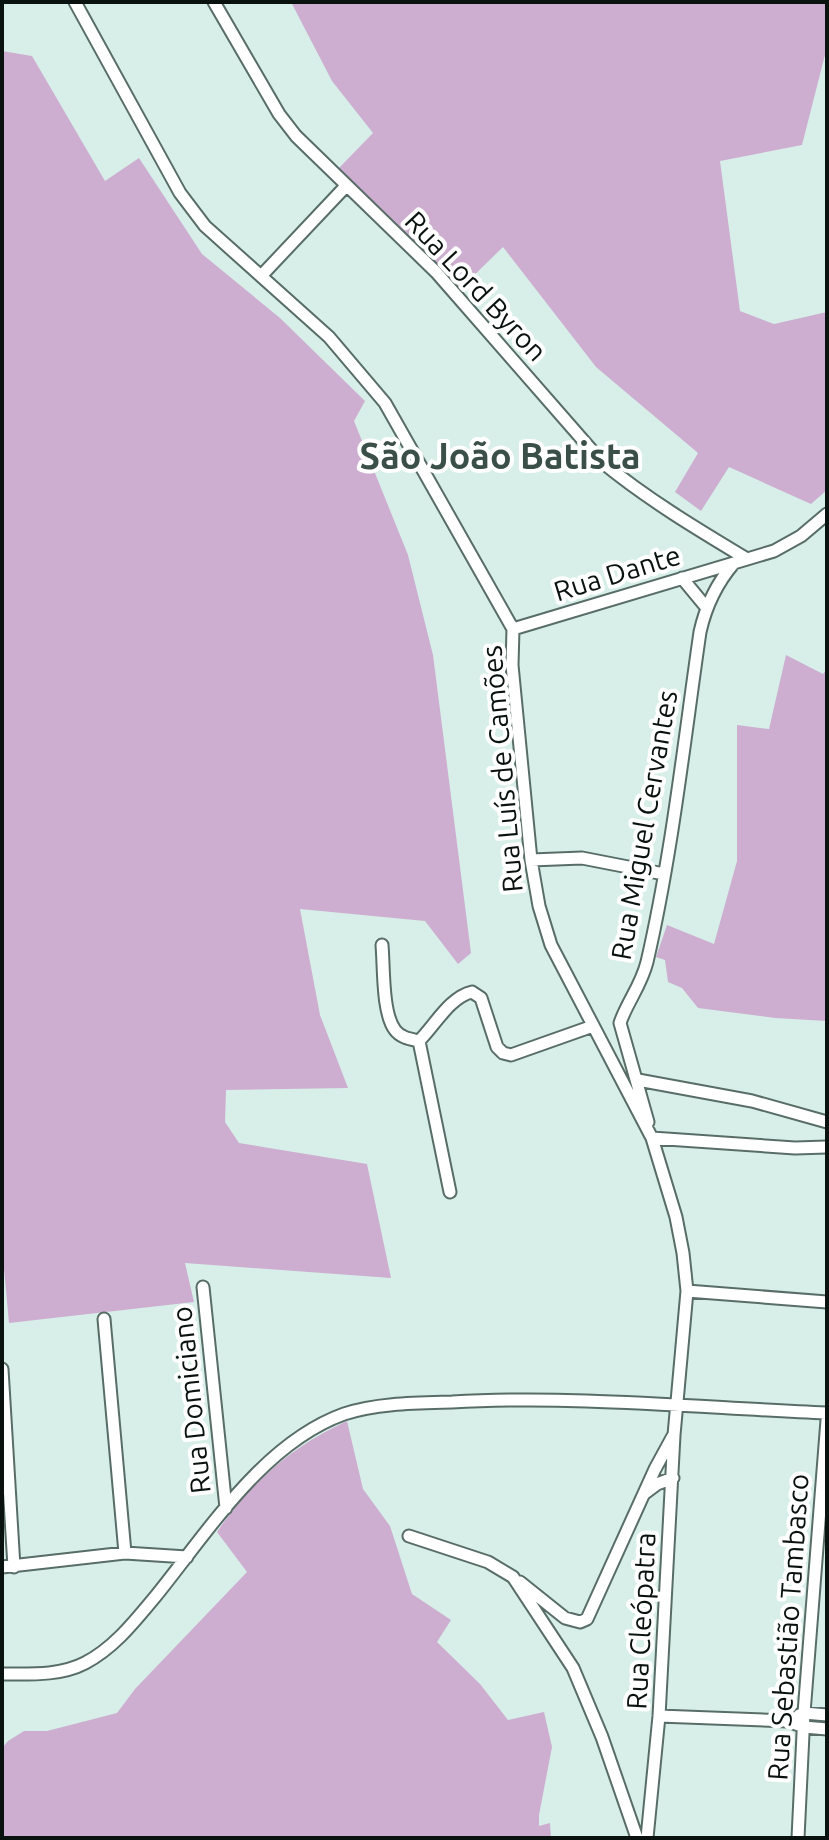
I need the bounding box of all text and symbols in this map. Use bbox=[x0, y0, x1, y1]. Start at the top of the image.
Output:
street label: Rua Lord Byron bbox=[399, 205, 553, 367]
district label: São João Batista bbox=[359, 435, 641, 476]
street label: Rua Dante bbox=[550, 539, 684, 606]
street label: Rua Luís de Camões bbox=[475, 644, 528, 894]
street label: Rua Miguel Cervantes bbox=[605, 688, 682, 962]
street label: Rua Domiciano bbox=[165, 1305, 216, 1495]
street label: Rua Sebastião Tambasco bbox=[761, 1472, 814, 1781]
street label: Rua Cleópatra bbox=[620, 1532, 661, 1710]

